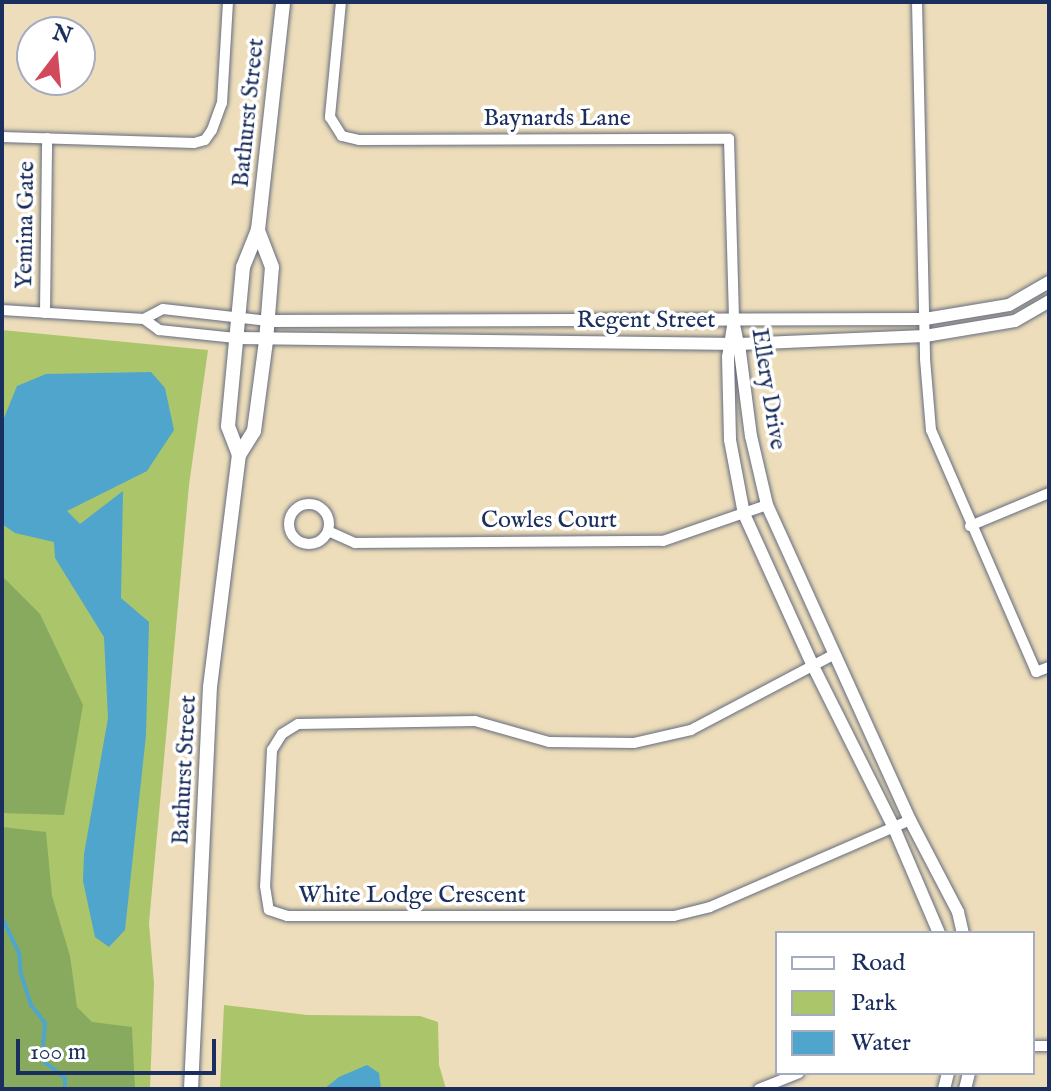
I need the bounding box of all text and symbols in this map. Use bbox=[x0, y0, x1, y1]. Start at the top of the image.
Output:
north arrow bbox=[16, 16, 96, 96]
text: N bbox=[49, 19, 75, 51]
street label: Bathurst Street bbox=[227, 37, 271, 189]
street label: Baynards Lane bbox=[483, 105, 631, 133]
street label: Yemina Gate bbox=[10, 161, 42, 289]
street label: Regent Street bbox=[576, 307, 716, 335]
street label: Ellery Drive bbox=[744, 326, 792, 452]
street label: Cowles Court bbox=[481, 507, 617, 535]
street label: Bathurst Street bbox=[167, 694, 203, 846]
street label: White Lodge Crescent bbox=[298, 882, 526, 910]
legend bbox=[775, 931, 1035, 1075]
text: Road bbox=[851, 948, 905, 979]
text: Park bbox=[851, 988, 897, 1019]
scale bar bbox=[20, 1023, 220, 1073]
text: Water bbox=[851, 1028, 911, 1059]
text: 100 m bbox=[30, 1037, 86, 1068]

